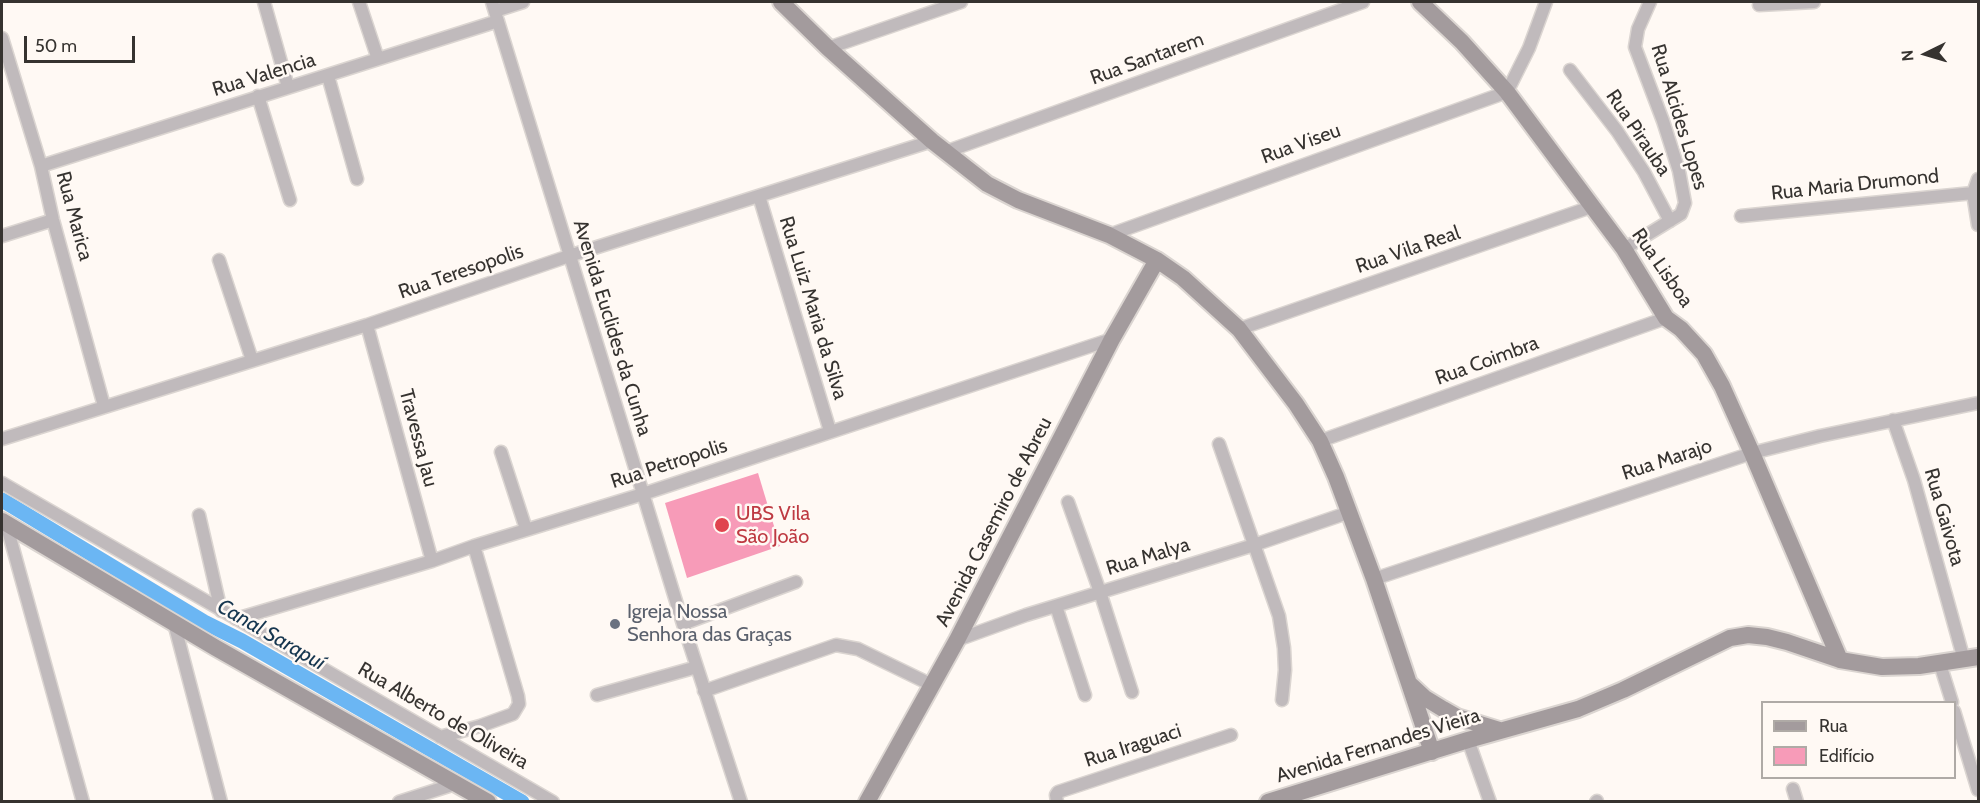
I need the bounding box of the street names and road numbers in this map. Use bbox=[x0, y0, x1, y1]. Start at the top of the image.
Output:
street label: Rua Santarem bbox=[1087, 27, 1207, 91]
street label: Rua Alcides Lopes bbox=[1645, 41, 1713, 193]
street label: Rua Valencia bbox=[210, 48, 318, 102]
street label: Rua Pirauba bbox=[1600, 85, 1676, 181]
street label: Rua Viseu bbox=[1258, 119, 1344, 169]
street label: Rua Maria Drumond bbox=[1770, 164, 1940, 206]
street label: Rua Marica bbox=[51, 169, 97, 263]
street label: Rua Luiz Maria da Silva bbox=[774, 214, 852, 402]
street label: Avenida Euclides da Cunha bbox=[568, 217, 656, 439]
street label: Rua Vila Real bbox=[1353, 221, 1463, 279]
street label: Rua Lisboa bbox=[1626, 224, 1698, 312]
street label: Rua Teresopolis bbox=[395, 239, 527, 305]
street label: Rua Coimbra bbox=[1432, 331, 1542, 391]
street label: Travessa Jau bbox=[393, 387, 443, 489]
street label: Avenida Casemiro de Abreu bbox=[931, 413, 1057, 631]
street label: Rua Petropolis bbox=[608, 434, 730, 494]
street label: Rua Marajo bbox=[1619, 434, 1715, 486]
street label: Rua Gaivota bbox=[1919, 465, 1969, 569]
street label: Rua Malya bbox=[1103, 533, 1193, 581]
street label: Rua Alberto de Oliveira bbox=[353, 657, 533, 775]
street label: Avenida Fernandes Vieira bbox=[1273, 704, 1483, 788]
street label: Rua Iraguaci bbox=[1082, 719, 1184, 773]

